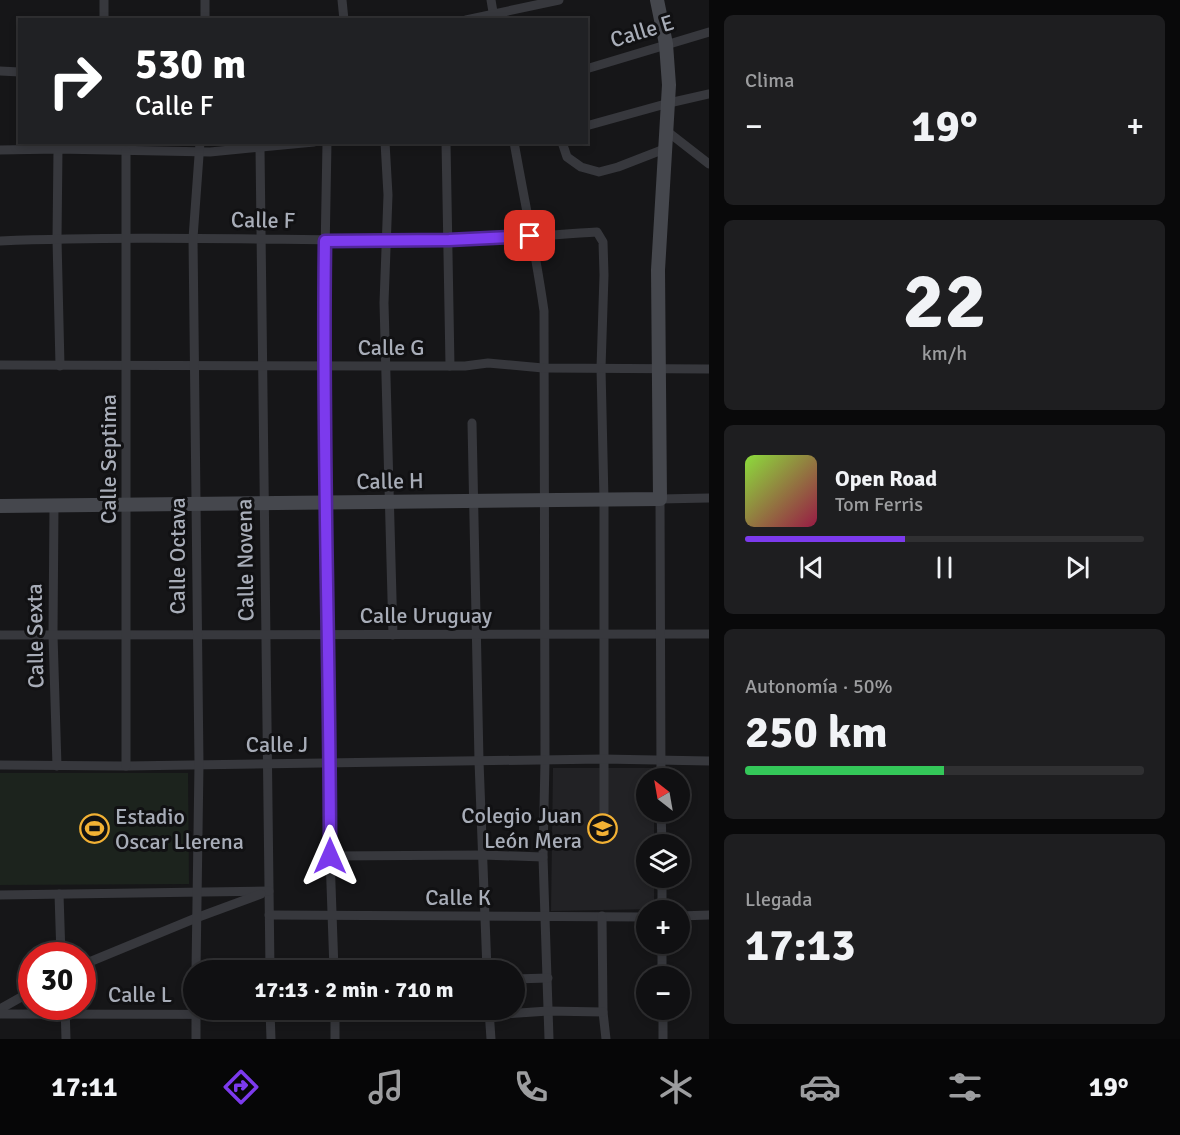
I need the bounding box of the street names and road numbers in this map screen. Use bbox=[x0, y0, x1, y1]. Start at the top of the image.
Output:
street label: Calle E bbox=[607, 9, 677, 53]
street label: Calle F bbox=[231, 206, 295, 234]
street label: Calle G bbox=[358, 334, 424, 361]
street label: Calle Septima bbox=[95, 394, 122, 524]
street label: Calle H bbox=[356, 467, 424, 495]
street label: Calle Octava bbox=[164, 497, 191, 615]
street label: Calle Novena bbox=[230, 498, 260, 622]
street label: Calle Sexta bbox=[21, 583, 49, 689]
street label: Calle Uruguay bbox=[360, 602, 493, 629]
street label: Calle J bbox=[246, 731, 308, 758]
street label: Calle K bbox=[425, 884, 491, 911]
street label: Calle L bbox=[108, 981, 172, 1008]

